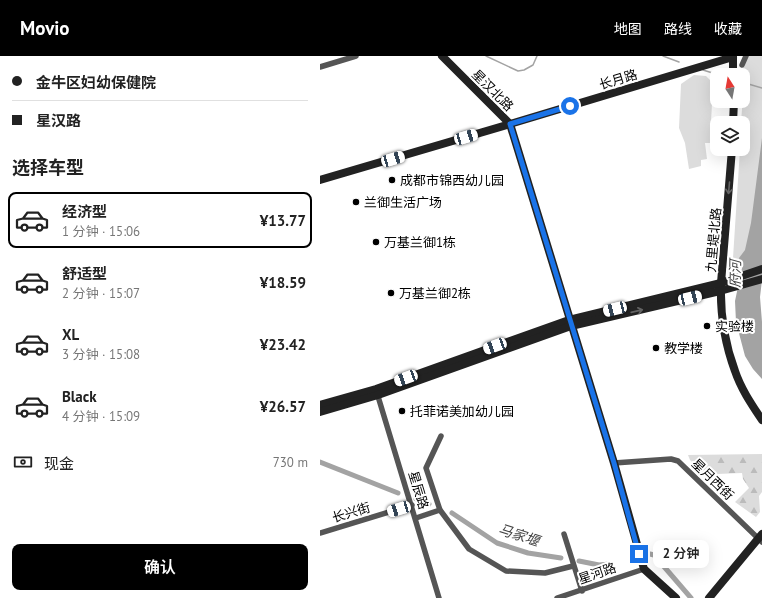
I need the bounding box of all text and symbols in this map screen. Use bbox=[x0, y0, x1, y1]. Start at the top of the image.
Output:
text: Movio bbox=[20, 16, 70, 40]
text: 地图 bbox=[614, 20, 642, 38]
text: 路线 bbox=[664, 20, 692, 38]
text: 收藏 bbox=[714, 20, 742, 38]
street label: 星汉北路 bbox=[468, 66, 517, 115]
street label: 长月路 bbox=[597, 66, 639, 93]
north arrow bbox=[710, 68, 750, 108]
map controls bbox=[710, 68, 750, 156]
text: 金牛区妇幼保健院 bbox=[36, 73, 156, 92]
route start bbox=[561, 97, 579, 115]
text: 星汉路 bbox=[36, 111, 81, 130]
button: layers bbox=[710, 116, 750, 156]
car bbox=[453, 128, 479, 146]
car bbox=[380, 150, 406, 168]
text: 选择车型 bbox=[12, 156, 84, 179]
place label: 成都市锦西幼儿园 bbox=[400, 172, 504, 189]
marker: 成都市锦西幼儿园 bbox=[387, 175, 397, 185]
one-way arrow bbox=[726, 181, 733, 194]
place label: 兰御生活广场 bbox=[364, 194, 442, 211]
marker: 兰御生活广场 bbox=[351, 197, 361, 207]
icon: car bbox=[14, 202, 50, 238]
text: 经济型 bbox=[62, 202, 107, 221]
street label: 九里堤北路 bbox=[702, 207, 725, 273]
text: ¥13.77 bbox=[260, 211, 306, 230]
text: 1 分钟 · 15:06 bbox=[62, 223, 140, 240]
place label: 万基兰御1栋 bbox=[384, 234, 456, 251]
marker: 万基兰御1栋 bbox=[371, 237, 381, 247]
water label: 府河 bbox=[726, 257, 744, 288]
icon: car bbox=[14, 264, 50, 300]
text: 舒适型 bbox=[62, 264, 107, 283]
text: ¥18.59 bbox=[260, 273, 306, 292]
text: 2 分钟 · 15:07 bbox=[62, 285, 140, 302]
place label: 万基兰御2栋 bbox=[399, 285, 471, 302]
marker: 万基兰御2栋 bbox=[386, 288, 396, 298]
car bbox=[677, 289, 703, 307]
car bbox=[602, 300, 628, 318]
one-way arrow bbox=[630, 306, 643, 314]
place label: 实验楼 bbox=[715, 318, 754, 335]
marker: 实验楼 bbox=[702, 321, 712, 331]
text: XL bbox=[62, 325, 79, 344]
icon: car bbox=[14, 326, 50, 362]
text: ¥23.42 bbox=[260, 335, 306, 354]
car bbox=[482, 336, 508, 356]
place label: 教学楼 bbox=[664, 340, 703, 357]
marker: 教学楼 bbox=[651, 343, 661, 353]
text: 3 分钟 · 15:08 bbox=[62, 346, 140, 363]
car bbox=[393, 368, 419, 388]
text: Black bbox=[62, 387, 97, 406]
icon: car bbox=[14, 388, 50, 424]
text: ¥26.57 bbox=[260, 397, 306, 416]
place label: 托菲诺美加幼儿园 bbox=[410, 403, 514, 420]
marker: 托菲诺美加幼儿园 bbox=[397, 406, 407, 416]
text: 4 分钟 · 15:09 bbox=[62, 408, 140, 425]
icon: cash bbox=[12, 451, 34, 473]
text: 现金 bbox=[44, 454, 74, 473]
text: 730 m bbox=[273, 454, 308, 471]
street label: 星月西街 bbox=[688, 455, 737, 504]
street label: 星辰路 bbox=[405, 469, 432, 511]
street label: 长兴街 bbox=[330, 499, 372, 526]
car bbox=[386, 500, 412, 518]
water label: 马家堰 bbox=[496, 520, 544, 551]
callout: 2 分钟 bbox=[653, 540, 709, 568]
button: 确认 bbox=[12, 544, 308, 590]
route end bbox=[630, 545, 648, 563]
text: 2 分钟 bbox=[663, 545, 699, 562]
street label: 星河路 bbox=[576, 559, 618, 588]

